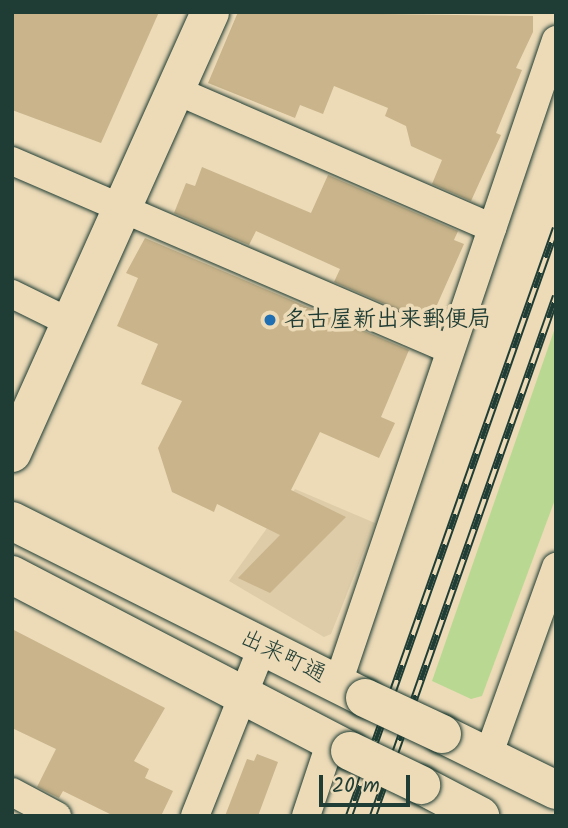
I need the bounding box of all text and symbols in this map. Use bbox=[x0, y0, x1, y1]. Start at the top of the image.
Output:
place label: 名古屋新出来郵便局 bbox=[284, 306, 491, 334]
marker: 名古屋新出来郵便局 bbox=[262, 312, 278, 328]
street label: 出来町通 bbox=[236, 624, 330, 690]
scale bar bbox=[323, 762, 414, 806]
text: 20 m bbox=[332, 770, 380, 803]

